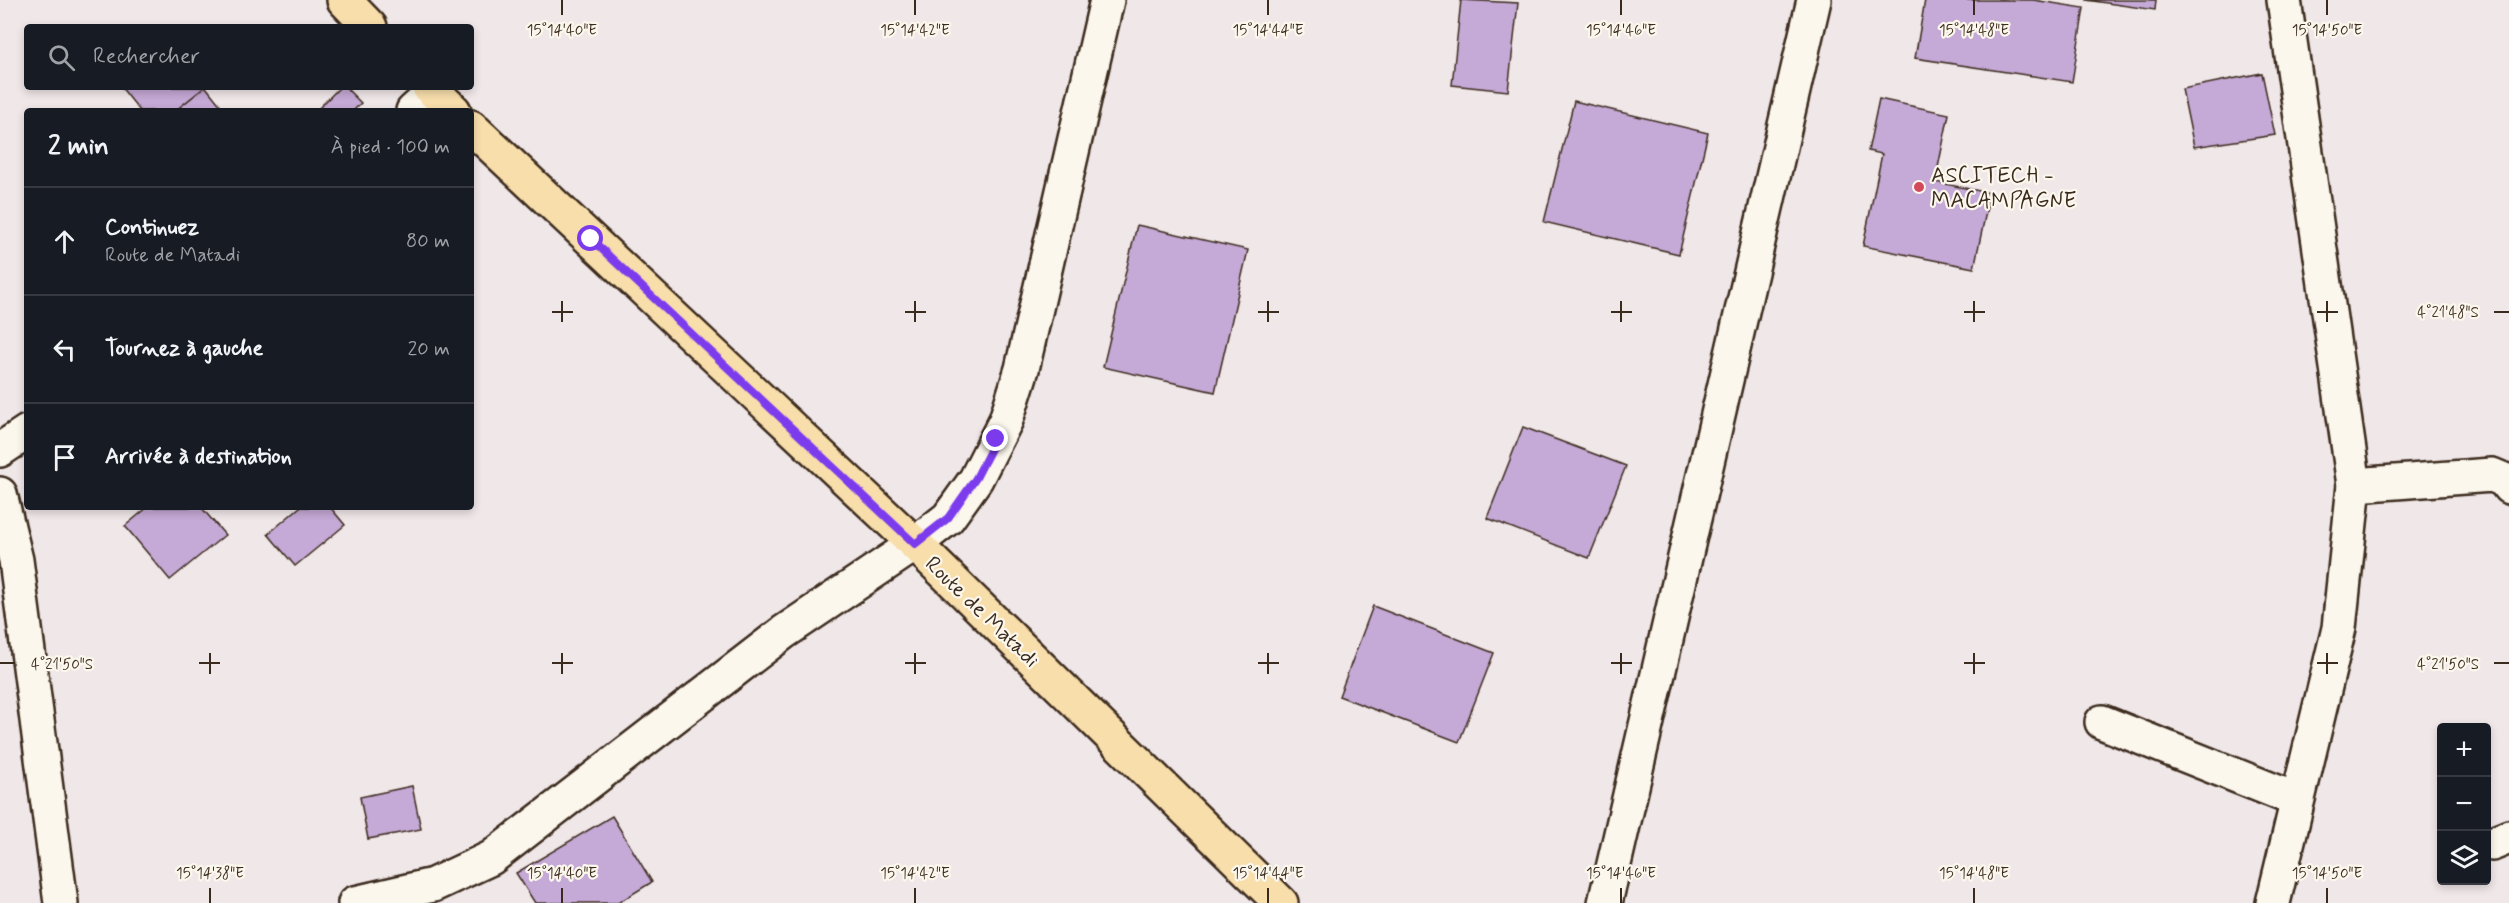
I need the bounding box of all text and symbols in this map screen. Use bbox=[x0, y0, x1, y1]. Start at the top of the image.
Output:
text: 15°14'40"E bbox=[527, 21, 597, 41]
text: 15°14'42"E bbox=[880, 21, 950, 41]
text: 15°14'44"E bbox=[1233, 21, 1304, 41]
text: 15°14'46"E bbox=[1586, 21, 1656, 41]
text: 15°14'48"E bbox=[1939, 21, 2009, 41]
text: 15°14'50"E bbox=[2292, 21, 2363, 41]
search box bbox=[24, 24, 474, 90]
icon: search bbox=[45, 41, 78, 74]
text: Rechercher bbox=[93, 43, 200, 71]
text: 2 min bbox=[48, 130, 109, 164]
text: À pied · 100 m bbox=[331, 134, 450, 161]
place label: ASCITECH - MACAMPAGNE bbox=[1931, 162, 2076, 215]
marker: ASCITECH - MACAMPAGNE bbox=[1912, 180, 1926, 194]
text: Continuez bbox=[105, 214, 199, 242]
icon: ahead bbox=[48, 225, 81, 258]
route start bbox=[577, 225, 603, 251]
text: 80 m bbox=[406, 228, 450, 255]
text: Route de Matadi bbox=[105, 242, 240, 269]
text: 4°21'48"S bbox=[2417, 303, 2479, 323]
icon: left bbox=[48, 333, 81, 366]
text: Tournez à gauche bbox=[105, 335, 263, 363]
text: 20 m bbox=[407, 336, 450, 363]
route end bbox=[982, 425, 1008, 451]
icon: arrive bbox=[48, 441, 81, 474]
text: Arrivée à destination bbox=[105, 443, 292, 471]
street label: Route de Matadi bbox=[918, 551, 1045, 674]
text: 4°21'50"S bbox=[31, 655, 93, 675]
text: 4°21'50"S bbox=[2417, 655, 2479, 675]
map controls bbox=[2437, 723, 2491, 885]
button: + bbox=[2437, 723, 2491, 777]
button: − bbox=[2437, 777, 2491, 831]
button: layers bbox=[2437, 831, 2491, 885]
text: 15°14'38"E bbox=[176, 864, 244, 884]
text: 15°14'40"E bbox=[527, 864, 597, 884]
text: 15°14'42"E bbox=[880, 864, 950, 884]
text: 15°14'44"E bbox=[1233, 864, 1304, 884]
text: 15°14'46"E bbox=[1586, 864, 1656, 884]
text: 15°14'48"E bbox=[1939, 864, 2009, 884]
text: 15°14'50"E bbox=[2292, 864, 2363, 884]

